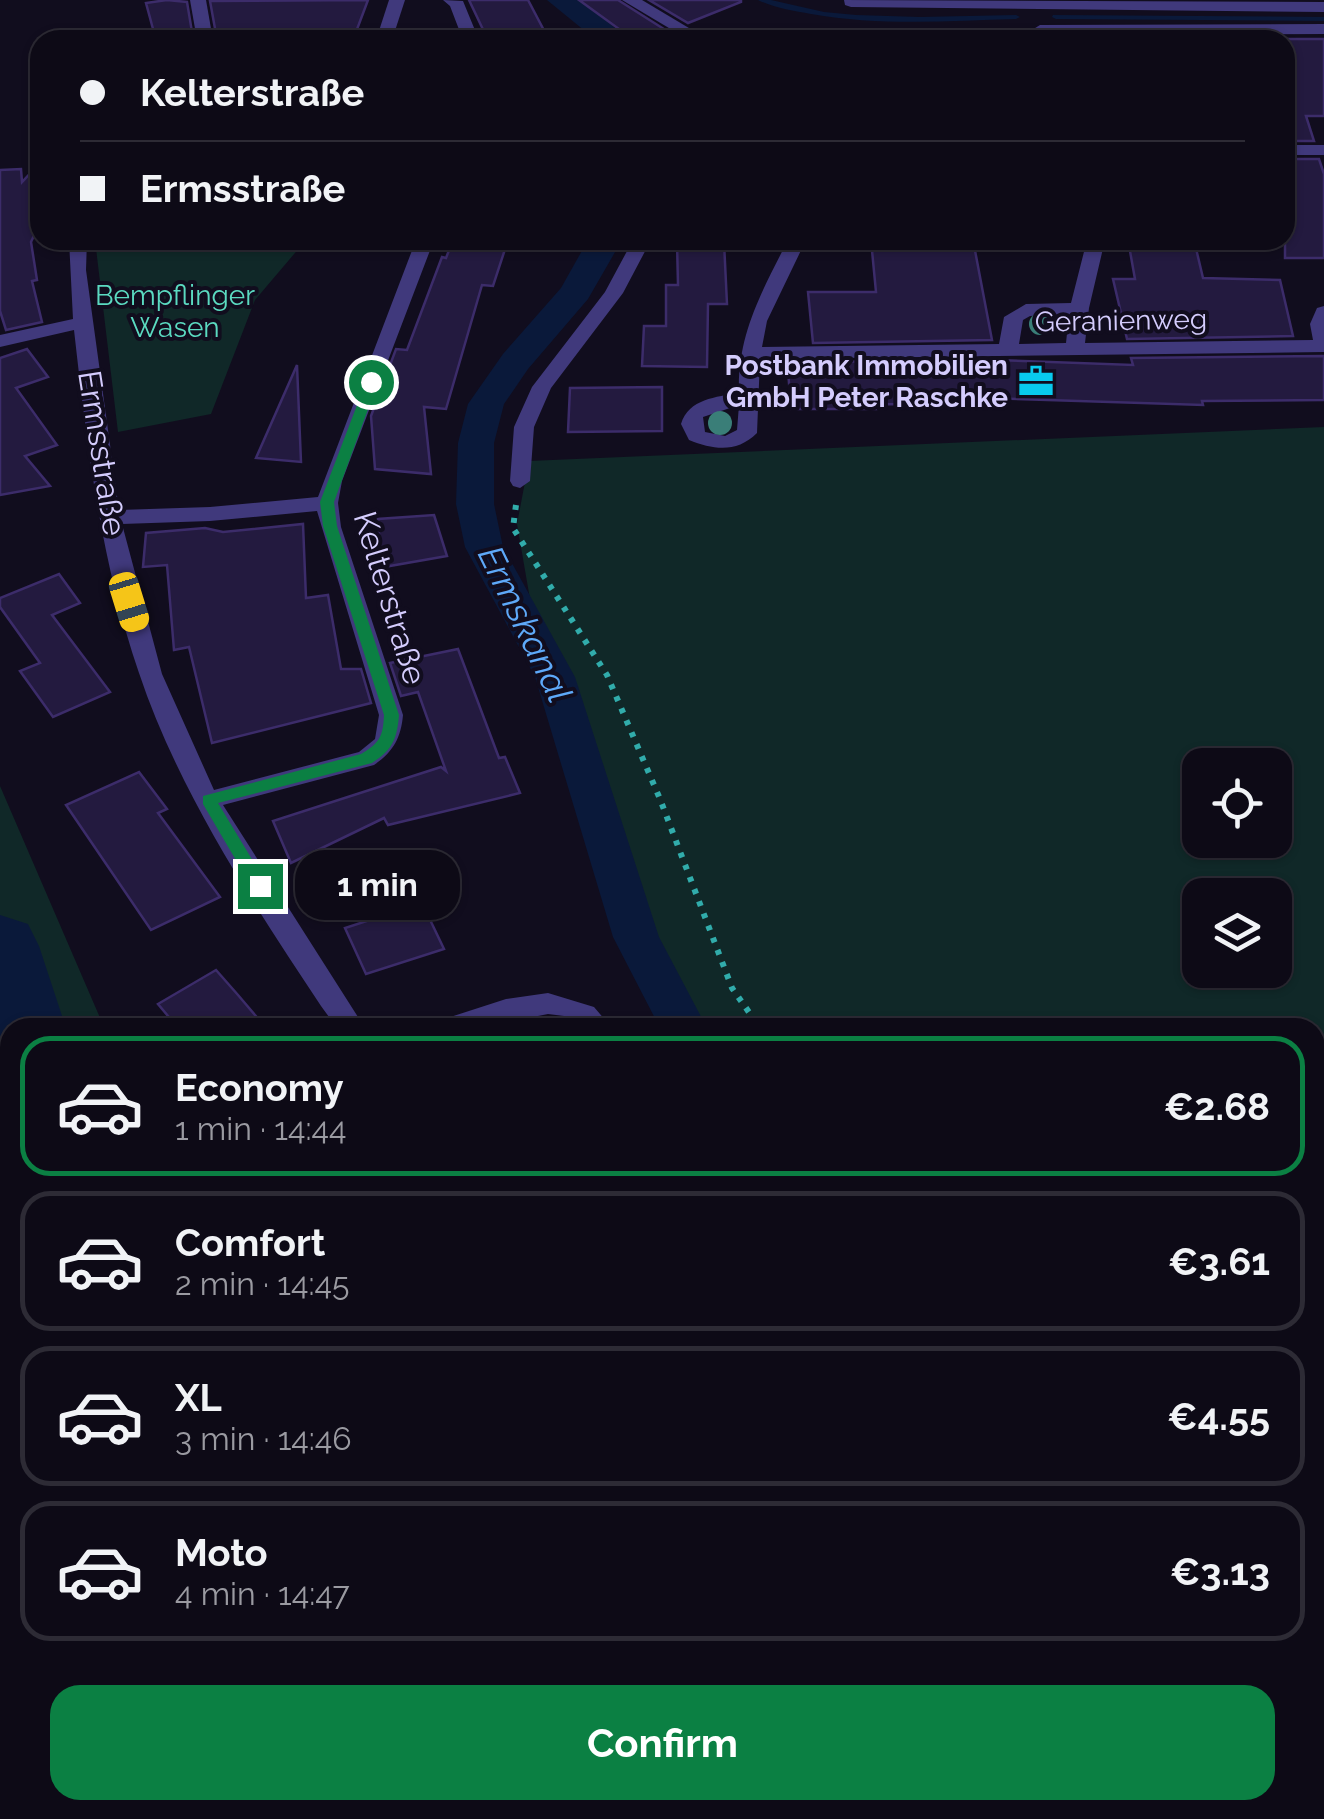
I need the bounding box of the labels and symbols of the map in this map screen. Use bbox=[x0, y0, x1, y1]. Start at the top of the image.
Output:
park label: Bempflinger Wasen bbox=[95, 279, 255, 344]
street label: Geranienweg bbox=[1035, 302, 1207, 339]
place label: Postbank Immobilien GmbH Peter Raschke bbox=[725, 349, 1008, 414]
route start bbox=[349, 360, 394, 405]
office icon: Postbank Immobilien GmbH Peter Raschke bbox=[1017, 362, 1055, 400]
street label: Ermsstraße bbox=[71, 368, 134, 538]
street label: Kelterstraße bbox=[347, 507, 434, 689]
water label: Ermskanal bbox=[470, 539, 581, 709]
car bbox=[106, 569, 152, 635]
callout: 1 min bbox=[295, 851, 460, 921]
route end bbox=[238, 864, 283, 909]

